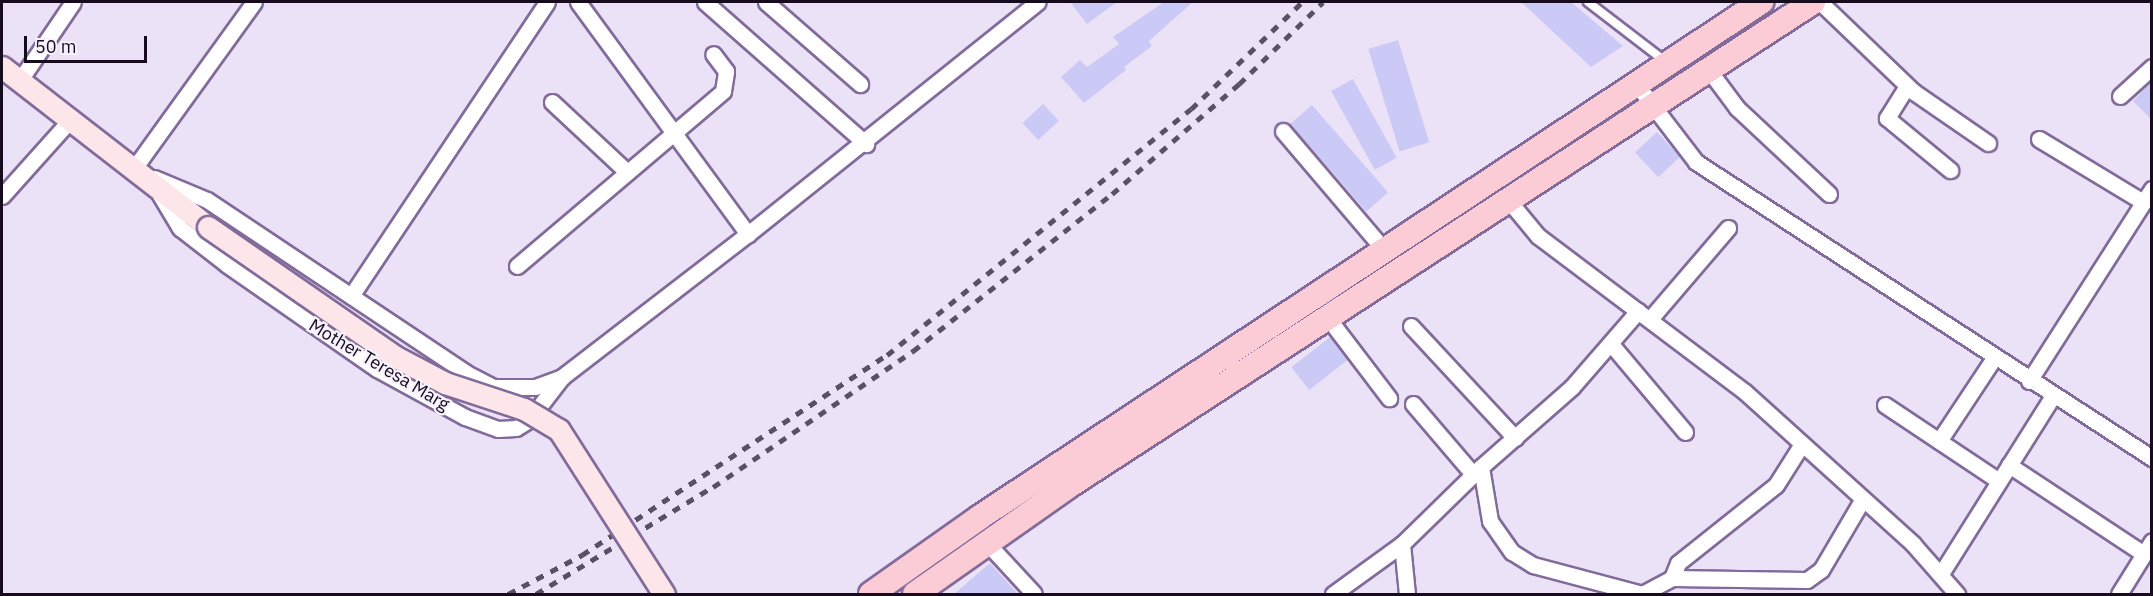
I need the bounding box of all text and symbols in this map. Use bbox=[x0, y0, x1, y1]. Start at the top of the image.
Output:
scale bar bbox=[27, 24, 150, 62]
text: 50 m bbox=[35, 35, 77, 58]
street label: Mother Teresa Marg bbox=[305, 315, 453, 415]

